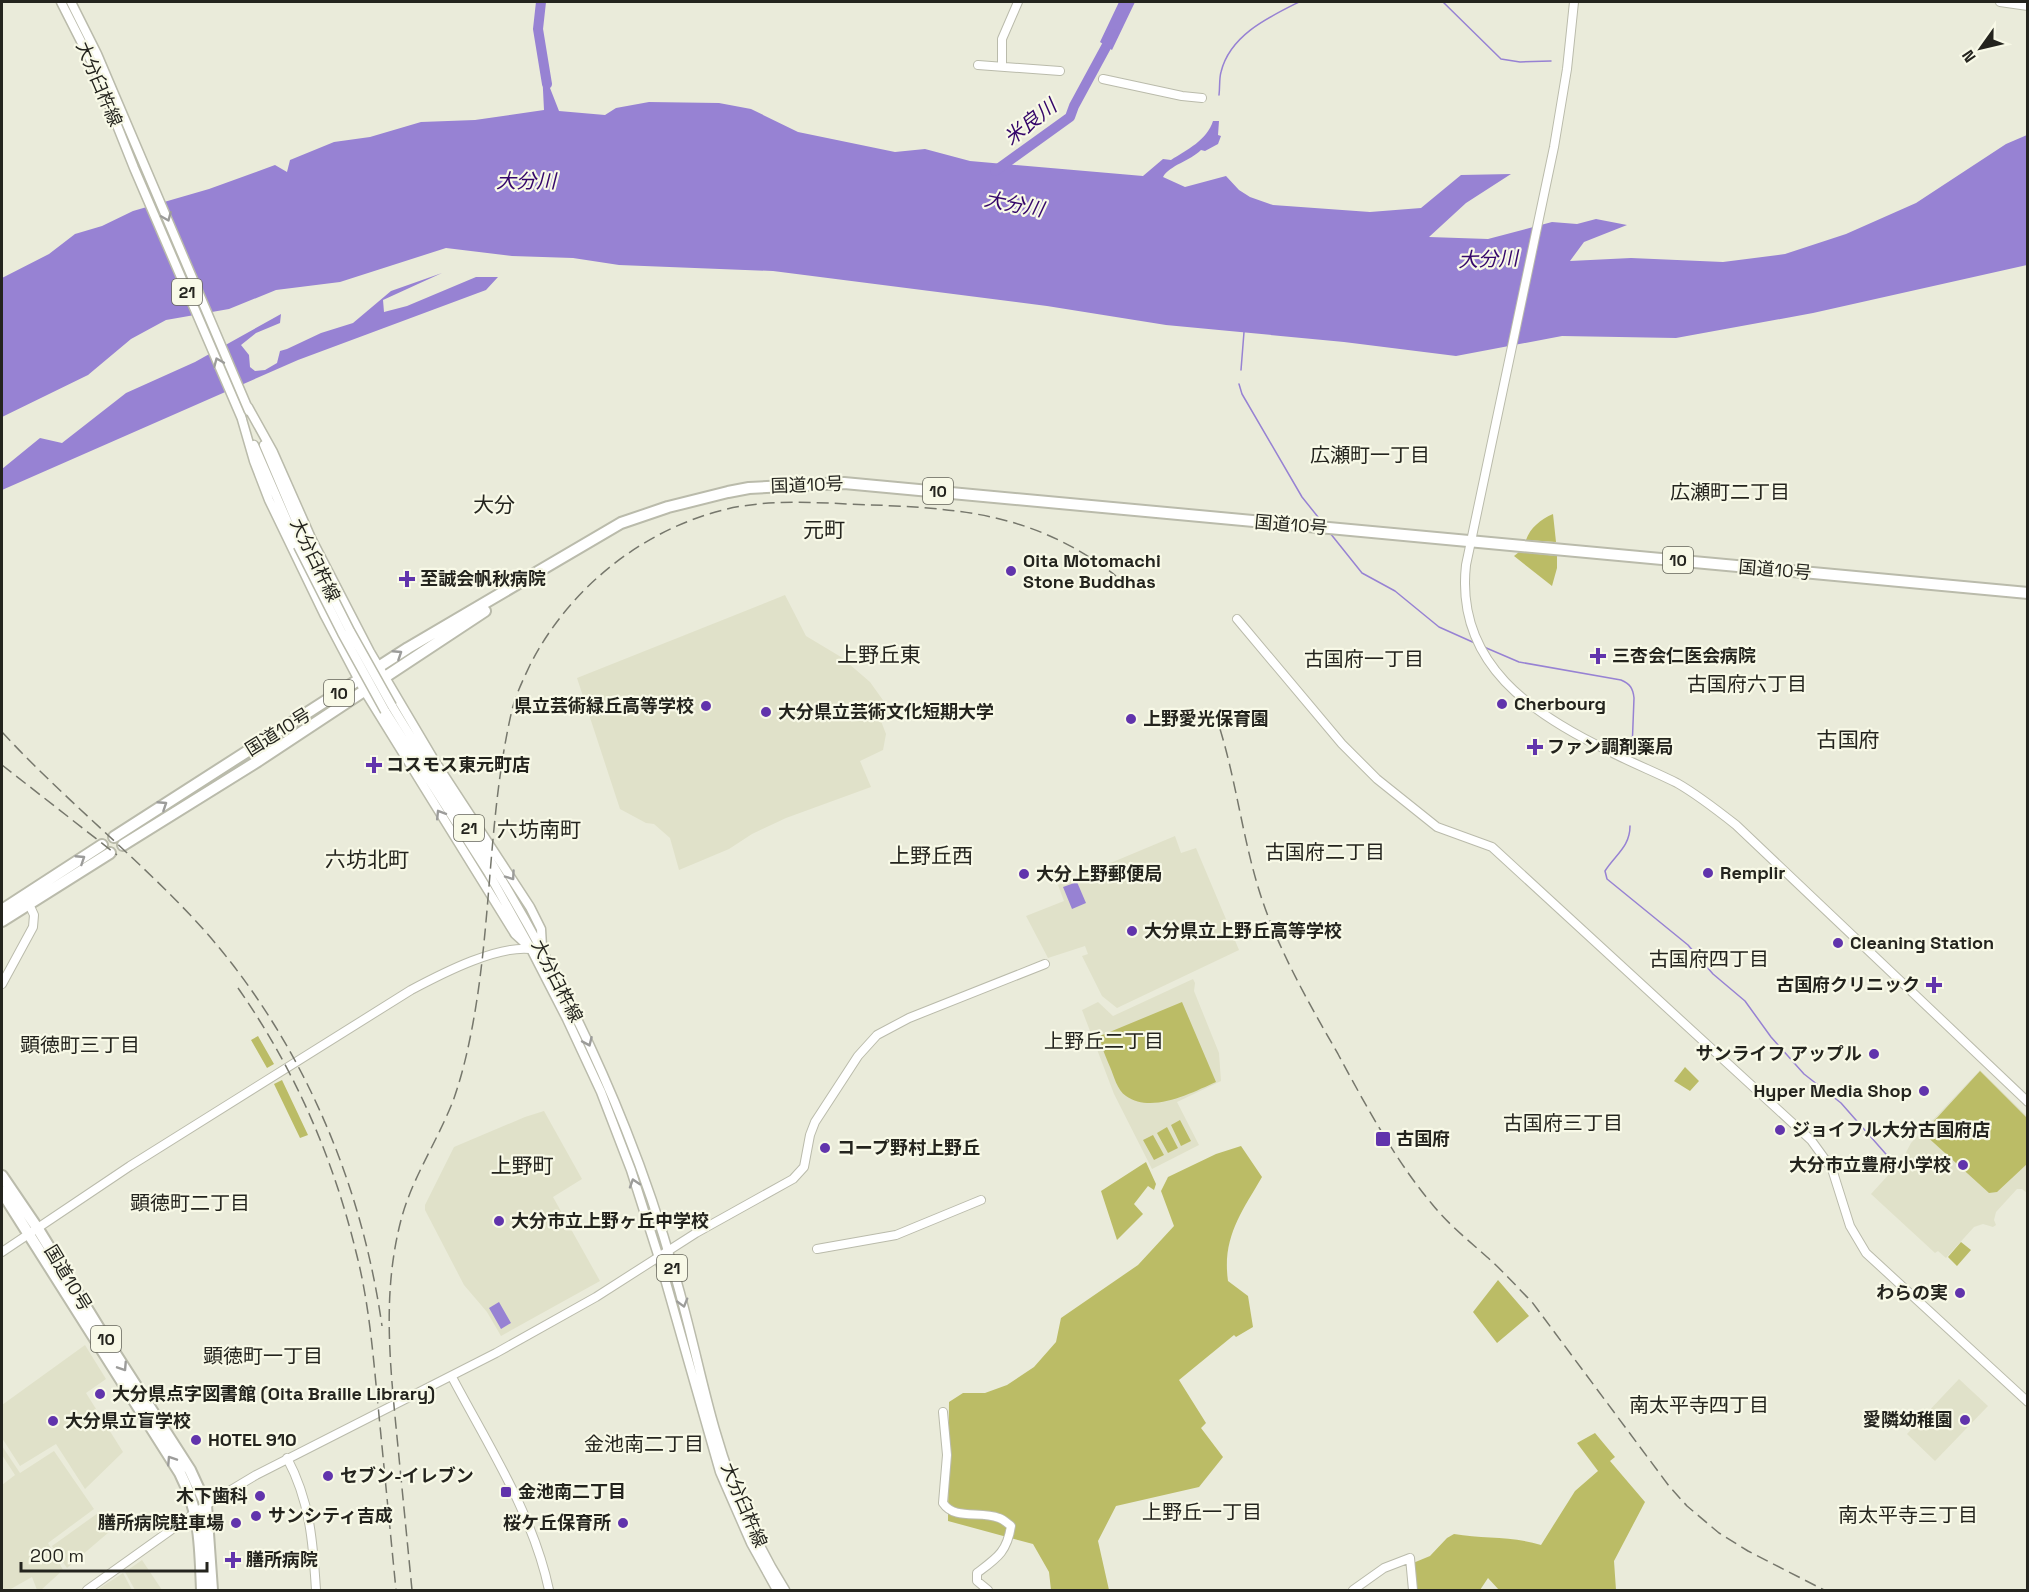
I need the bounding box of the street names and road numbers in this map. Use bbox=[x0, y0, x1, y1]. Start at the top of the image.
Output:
street label: 大分臼杵線 bbox=[71, 38, 128, 130]
road number: 21 bbox=[172, 279, 202, 305]
street label: 国道10号 bbox=[770, 472, 844, 497]
road number: 10 bbox=[923, 478, 953, 504]
street label: 国道10号 bbox=[1254, 510, 1328, 539]
street label: 大分臼杵線 bbox=[285, 514, 346, 605]
road number: 10 bbox=[1663, 547, 1693, 573]
street label: 国道10号 bbox=[1738, 555, 1812, 584]
road number: 10 bbox=[324, 680, 354, 706]
street label: 国道10号 bbox=[241, 702, 315, 761]
road number: 21 bbox=[454, 815, 484, 841]
street label: 大分臼杵線 bbox=[527, 935, 588, 1026]
street label: 国道10号 bbox=[40, 1241, 97, 1315]
road number: 21 bbox=[657, 1255, 687, 1281]
road number: 10 bbox=[91, 1326, 121, 1352]
street label: 大分臼杵線 bbox=[716, 1459, 773, 1551]

